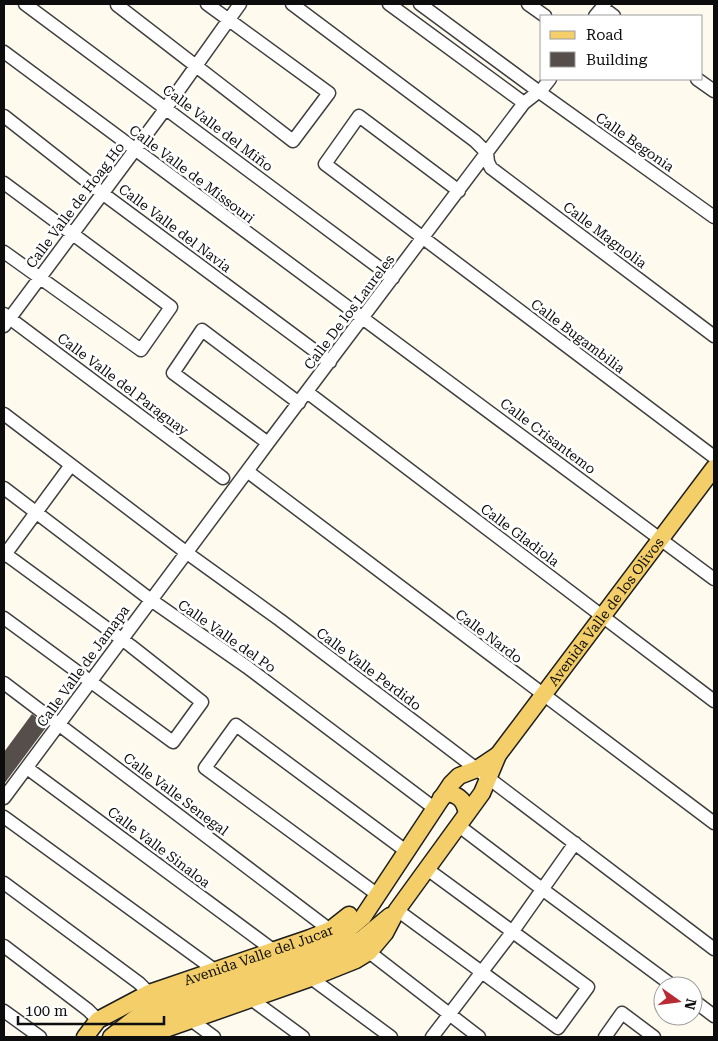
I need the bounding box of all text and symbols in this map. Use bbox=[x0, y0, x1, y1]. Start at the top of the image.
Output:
legend bbox=[540, 15, 703, 80]
text: Road bbox=[586, 26, 623, 44]
text: Building bbox=[586, 51, 648, 69]
street label: Calle Valle del Miño bbox=[160, 81, 276, 175]
street label: Calle Begonia bbox=[593, 109, 678, 175]
street label: Calle Valle de Missouri bbox=[126, 122, 258, 227]
street label: Calle Valle de Hoag Ho bbox=[23, 139, 127, 271]
street label: Calle Valle del Navia bbox=[116, 180, 235, 276]
street label: Calle Magnolia bbox=[560, 198, 650, 272]
street label: Calle De los Laureles bbox=[301, 251, 398, 373]
street label: Calle Bugambilia bbox=[528, 296, 628, 377]
street label: Calle Valle del Paraguay bbox=[54, 330, 192, 439]
street label: Calle Crisantemo bbox=[497, 395, 599, 477]
street label: Calle Gladiola bbox=[478, 500, 563, 570]
street label: Avenida Valle de los Olivos bbox=[545, 534, 667, 689]
street label: Calle Valle del Po bbox=[175, 596, 279, 676]
street label: Calle Valle de Jamapa bbox=[34, 602, 133, 730]
street label: Calle Nardo bbox=[453, 606, 525, 666]
street label: Calle Valle Perdido bbox=[314, 624, 424, 714]
street label: Calle Valle Senegal bbox=[121, 749, 232, 839]
street label: Calle Valle Sinaloa bbox=[105, 803, 214, 891]
street label: Avenida Valle del Jucar bbox=[182, 921, 336, 988]
north arrow bbox=[653, 976, 703, 1026]
scale bar bbox=[18, 994, 164, 1026]
text: N bbox=[681, 997, 700, 1012]
text: 100 m bbox=[25, 1002, 68, 1020]

